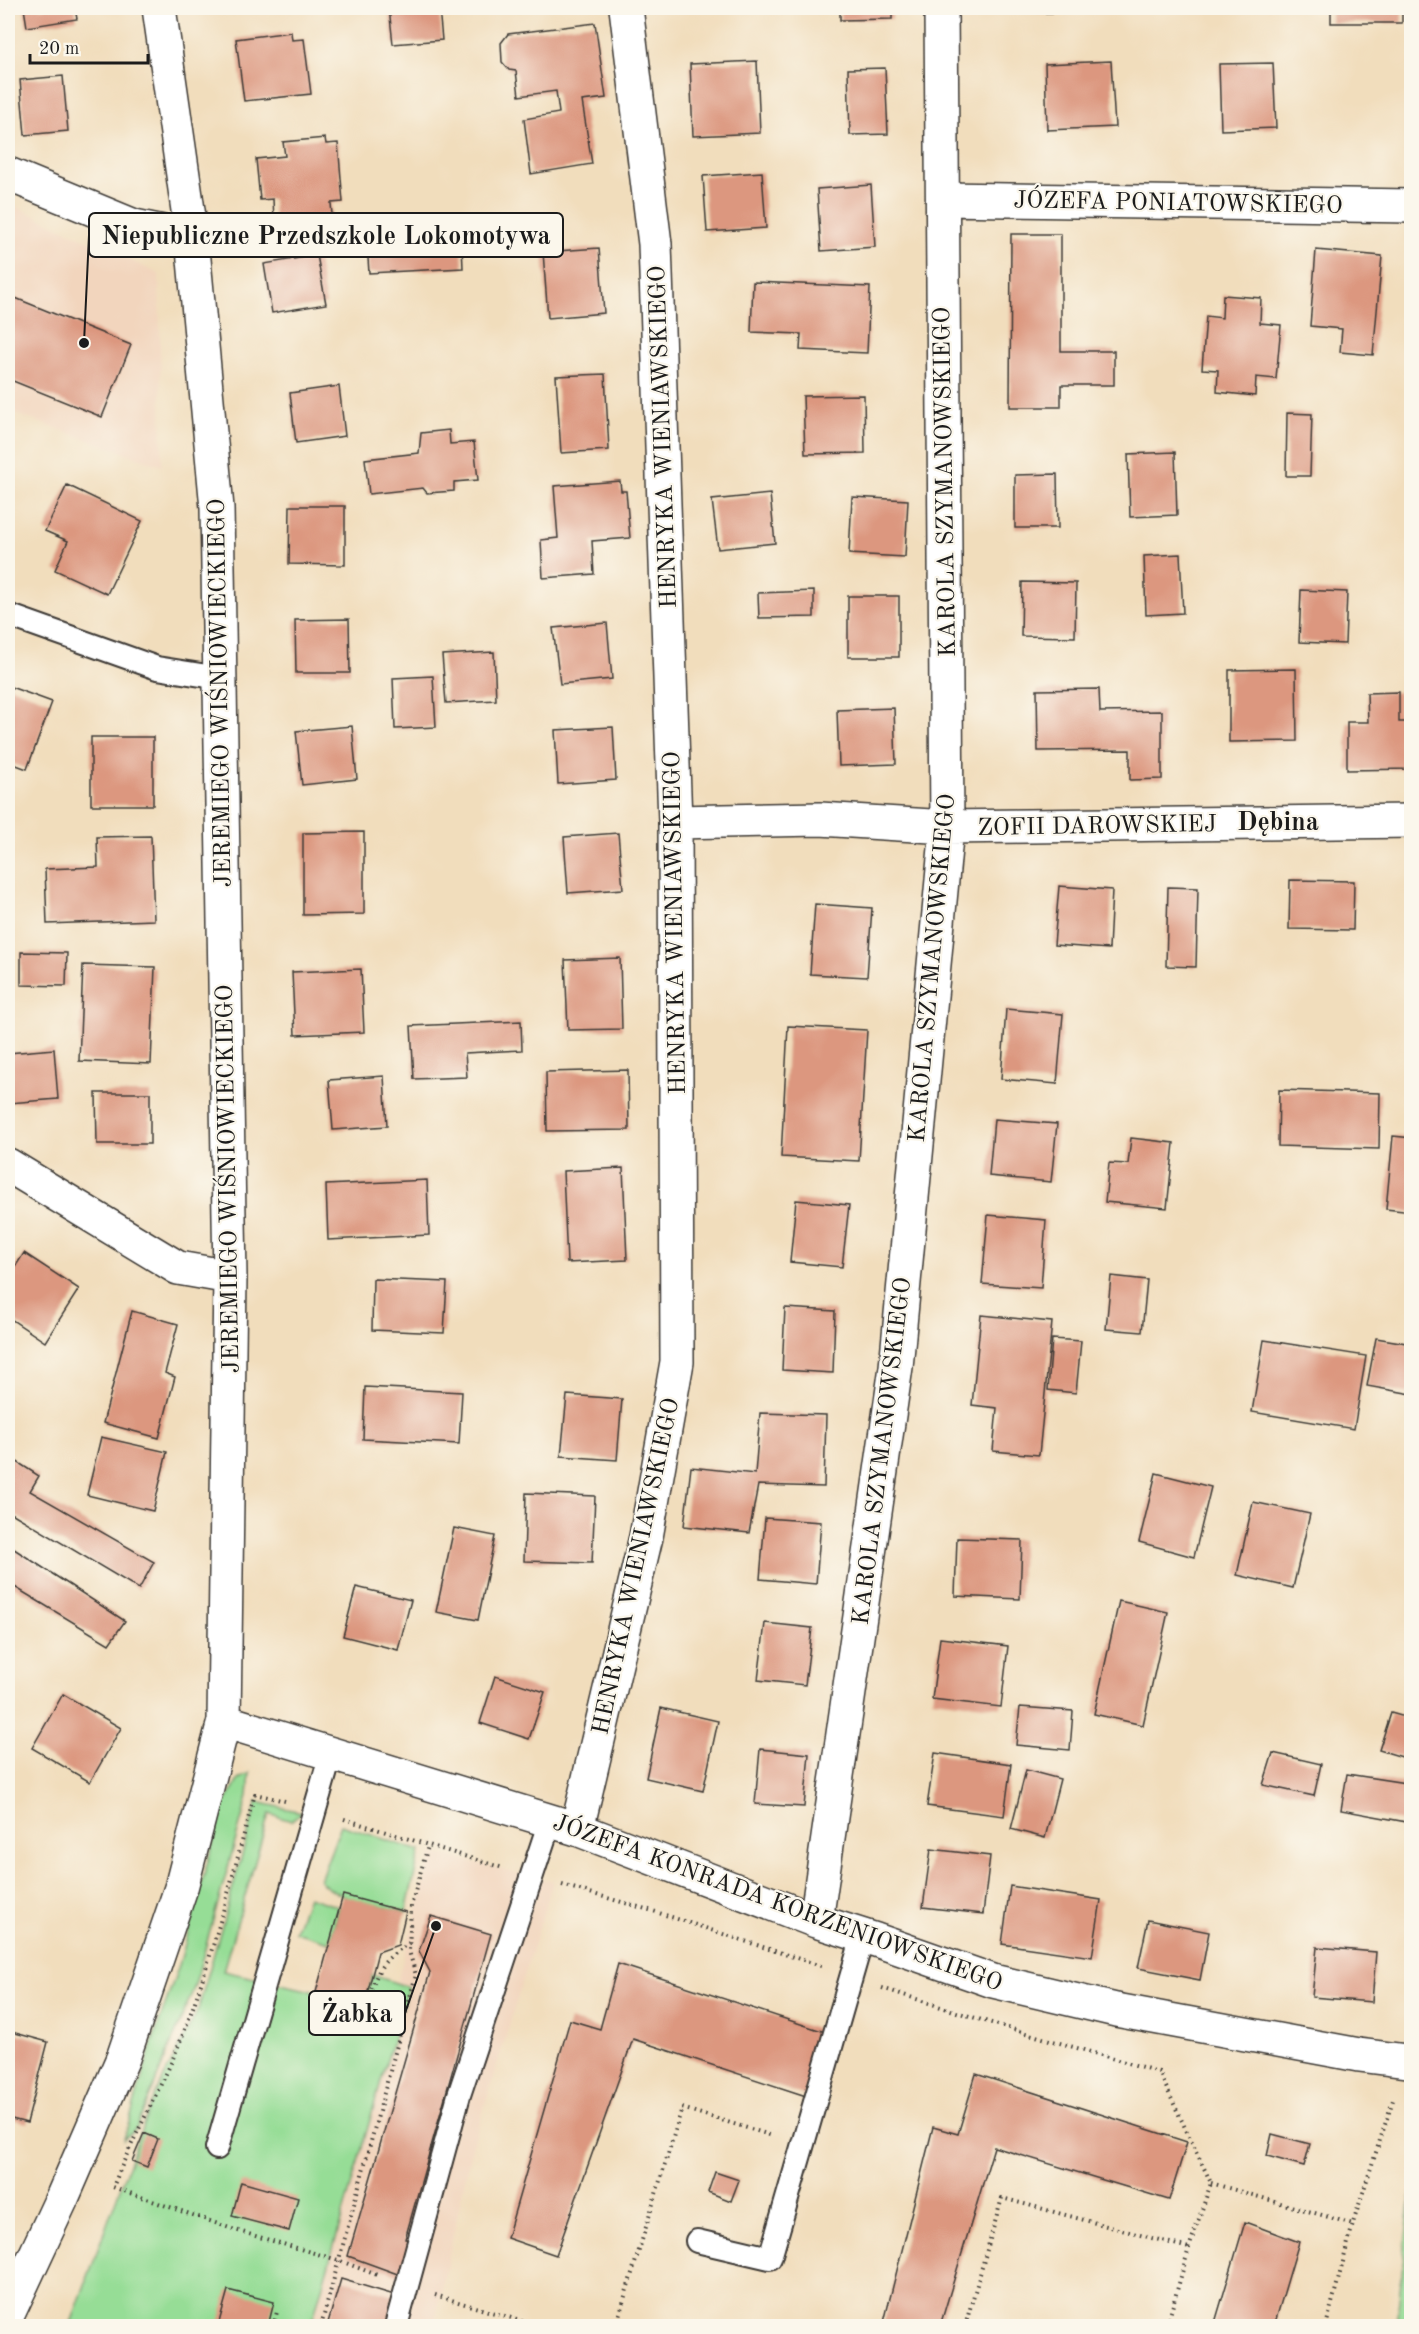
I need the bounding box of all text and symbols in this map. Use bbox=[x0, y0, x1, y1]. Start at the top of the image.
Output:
scale bar bbox=[30, 27, 148, 65]
text: 20 m bbox=[39, 40, 79, 58]
street label: JÓZEFA PONIATOWSKIEGO bbox=[1013, 184, 1343, 219]
callout: Niepubliczne Przedszkole Lokomotywa bbox=[89, 213, 563, 257]
text: Niepubliczne Przedszkole Lokomotywa bbox=[101, 224, 551, 250]
street label: HENRYKA WIENIAWSKIEGO bbox=[646, 265, 682, 609]
street label: KAROLA SZYMANOWSKIEGO bbox=[931, 307, 961, 657]
street label: JEREMIEGO WIŚNIOWIECKIEGO bbox=[201, 498, 236, 888]
street label: HENRYKA WIENIAWSKIEGO bbox=[661, 751, 691, 1095]
street label: KAROLA SZYMANOWSKIEGO bbox=[906, 793, 960, 1144]
district label: Dębina bbox=[1237, 810, 1319, 836]
street label: ZOFII DAROWSKIEJ bbox=[977, 813, 1217, 841]
street label: JEREMIEGO WIŚNIOWIECKIEGO bbox=[209, 984, 244, 1374]
street label: KAROLA SZYMANOWSKIEGO bbox=[850, 1276, 916, 1626]
street label: HENRYKA WIENIAWSKIEGO bbox=[590, 1396, 684, 1737]
street label: JÓZEFA KONRADA KORZENIOWSKIEGO bbox=[549, 1806, 1007, 1997]
callout: Żabka bbox=[309, 1991, 405, 2035]
text: Żabka bbox=[321, 1997, 393, 2028]

